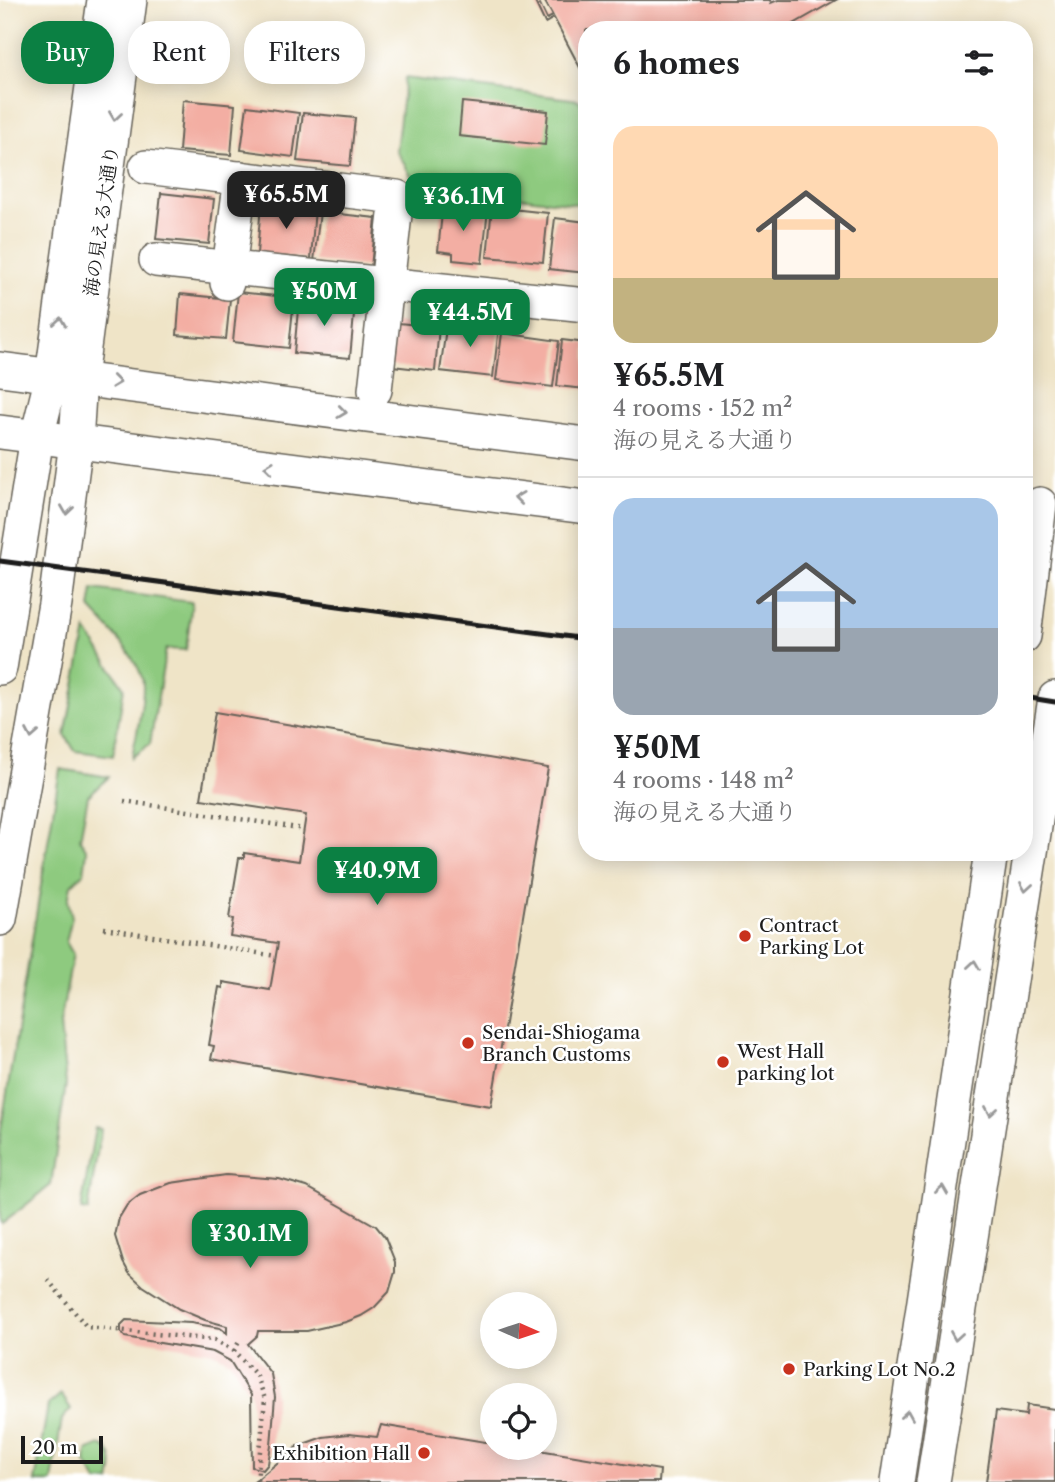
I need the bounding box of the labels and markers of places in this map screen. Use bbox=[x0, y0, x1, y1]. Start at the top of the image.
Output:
pin: ¥65.5M bbox=[229, 172, 343, 231]
pin: ¥36.1M bbox=[406, 174, 520, 233]
pin: ¥50M bbox=[283, 268, 365, 328]
pin: ¥44.5M bbox=[413, 290, 527, 349]
pin: ¥40.9M bbox=[320, 848, 434, 907]
place label: Contract Parking Lot bbox=[759, 914, 864, 959]
marker: Contract Parking Lot bbox=[737, 928, 753, 944]
place label: Sendai-Shiogama Branch Customs bbox=[482, 1021, 640, 1066]
marker: Sendai-Shiogama Branch Customs bbox=[460, 1035, 476, 1051]
place label: West Hall parking lot bbox=[736, 1040, 835, 1085]
marker: West Hall parking lot bbox=[715, 1054, 731, 1070]
pin: ¥30.1M bbox=[193, 1210, 307, 1270]
place label: Parking Lot No.2 bbox=[803, 1358, 956, 1381]
marker: Parking Lot No.2 bbox=[781, 1361, 797, 1377]
place label: Exhibition Hall bbox=[272, 1442, 410, 1465]
marker: Exhibition Hall bbox=[416, 1445, 432, 1461]

